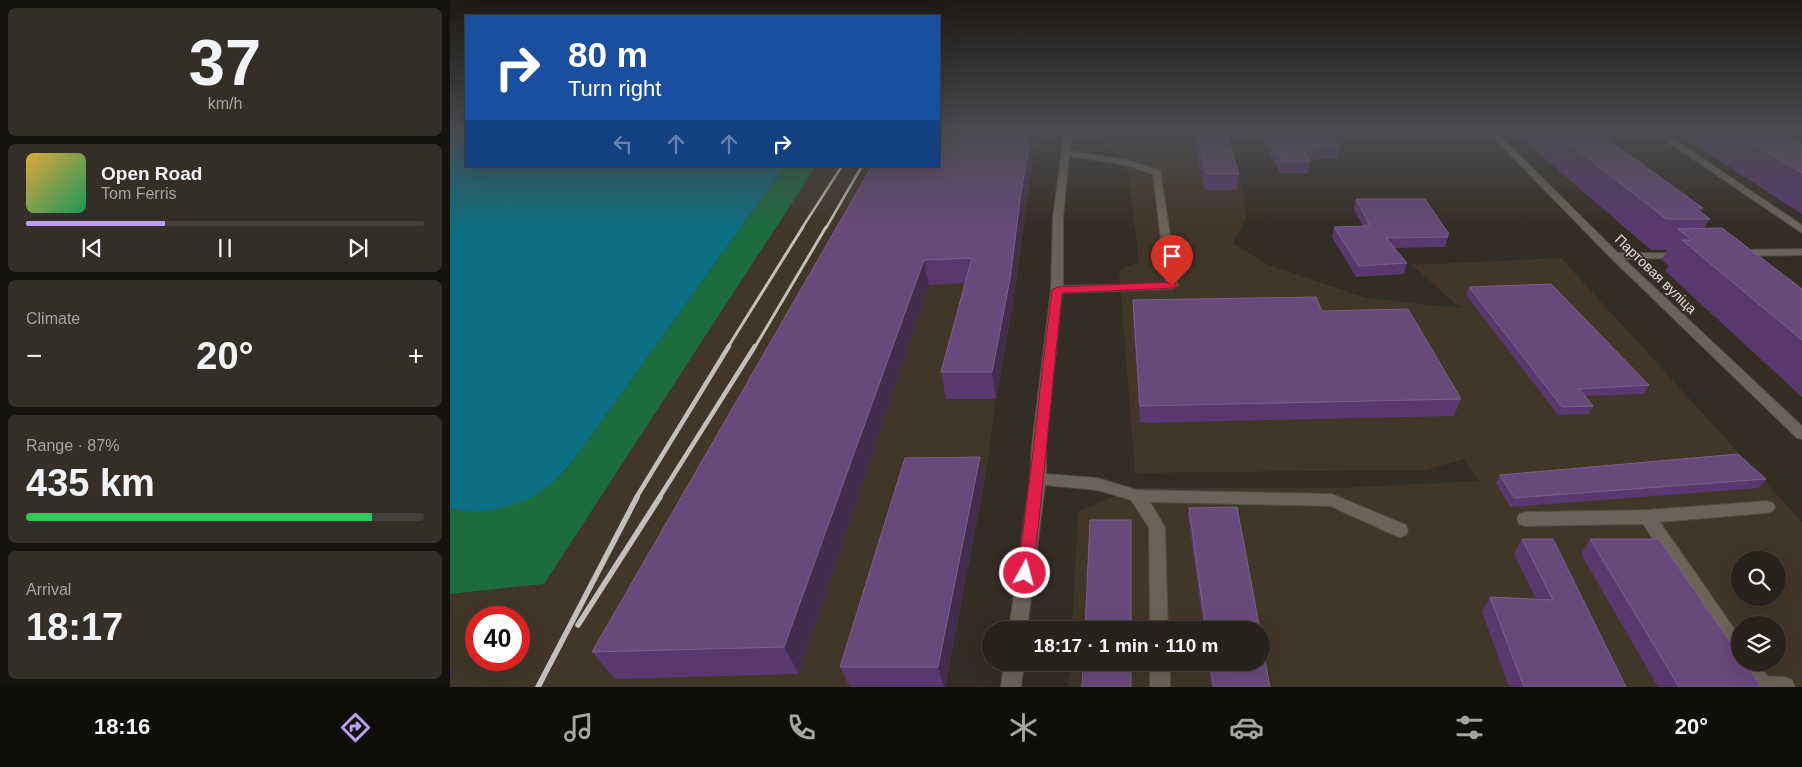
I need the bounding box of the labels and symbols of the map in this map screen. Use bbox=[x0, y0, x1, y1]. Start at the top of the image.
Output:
street label: Партовая вуліца bbox=[1612, 231, 1700, 317]
pin bbox=[1151, 235, 1193, 286]
position arrow bbox=[998, 546, 1050, 598]
speed limit sign: 40 bbox=[465, 606, 530, 671]

